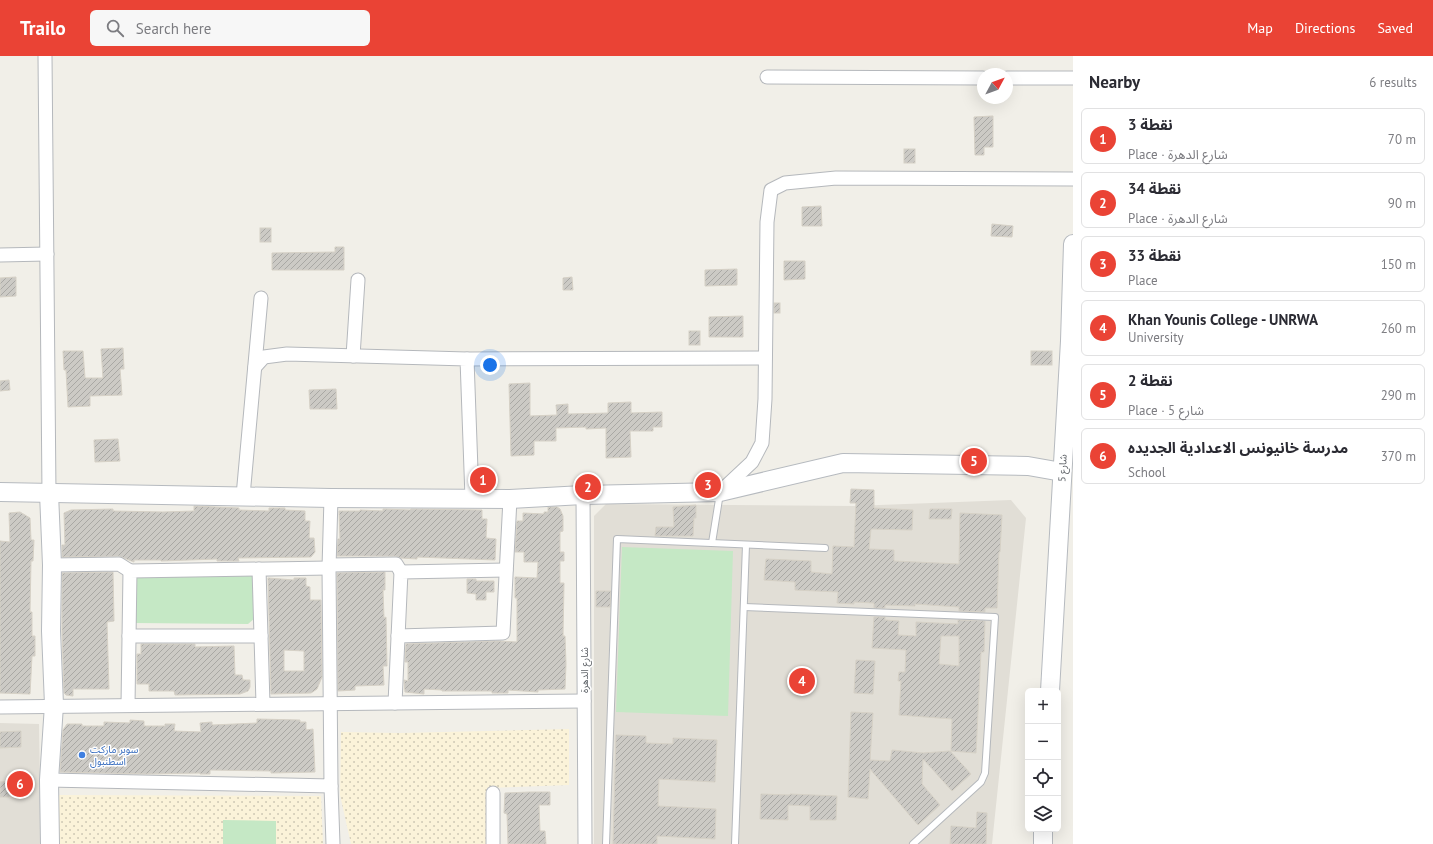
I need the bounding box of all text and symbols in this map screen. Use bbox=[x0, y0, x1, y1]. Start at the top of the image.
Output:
search box bbox=[90, 10, 370, 46]
text: Trailo bbox=[20, 16, 66, 40]
icon: search bbox=[104, 17, 126, 39]
text: Search here bbox=[136, 19, 211, 38]
text: Map bbox=[1247, 19, 1273, 37]
text: Directions bbox=[1295, 19, 1355, 37]
text: Saved bbox=[1377, 19, 1413, 37]
north arrow bbox=[977, 68, 1013, 104]
text: Nearby bbox=[1089, 71, 1140, 93]
text: 6 results bbox=[1369, 74, 1417, 91]
text: نقطة 3 bbox=[1128, 115, 1173, 134]
text: 1 bbox=[1099, 131, 1107, 148]
text: 70 m bbox=[1388, 131, 1416, 148]
text: Place · شارع الدهرة bbox=[1128, 146, 1228, 163]
text: نقطة 34 bbox=[1128, 179, 1181, 198]
text: 2 bbox=[1099, 195, 1107, 212]
text: 90 m bbox=[1388, 195, 1416, 212]
text: Place · شارع الدهرة bbox=[1128, 210, 1228, 227]
text: نقطة 33 bbox=[1128, 246, 1181, 265]
text: 3 bbox=[1099, 256, 1107, 273]
text: 150 m bbox=[1381, 256, 1416, 273]
text: Place bbox=[1128, 272, 1158, 289]
text: Khan Younis College - UNRWA bbox=[1128, 310, 1318, 329]
text: 4 bbox=[1099, 320, 1107, 337]
text: 260 m bbox=[1381, 320, 1416, 337]
text: University bbox=[1128, 329, 1184, 346]
your location bbox=[480, 355, 500, 375]
text: نقطة 2 bbox=[1128, 371, 1173, 390]
text: 5 bbox=[1099, 387, 1107, 404]
text: 290 m bbox=[1381, 387, 1416, 404]
text: Place · شارع 5 bbox=[1128, 402, 1204, 419]
text: مدرسة خانيونس الاعدادية الجديده bbox=[1128, 438, 1348, 457]
pin: 5 bbox=[961, 446, 987, 476]
text: 6 bbox=[1099, 448, 1107, 465]
text: 370 m bbox=[1381, 448, 1416, 465]
street label: شارع 5 bbox=[1055, 454, 1071, 482]
text: School bbox=[1128, 464, 1166, 481]
pin: 1 bbox=[470, 465, 496, 495]
pin: 3 bbox=[695, 470, 721, 500]
pin: 2 bbox=[575, 472, 601, 502]
street label: شارع الدهرة bbox=[578, 647, 592, 693]
pin: 4 bbox=[789, 666, 815, 696]
map controls bbox=[1025, 688, 1061, 832]
button: + bbox=[1025, 688, 1061, 724]
button: − bbox=[1025, 724, 1061, 760]
place label: سوبر ماركت اسطنبول bbox=[90, 743, 139, 768]
marker: سوبر ماركت اسطنبول bbox=[77, 750, 87, 760]
button: locate bbox=[1025, 760, 1061, 796]
pin: 6 bbox=[7, 769, 33, 799]
button: layers bbox=[1025, 796, 1061, 832]

